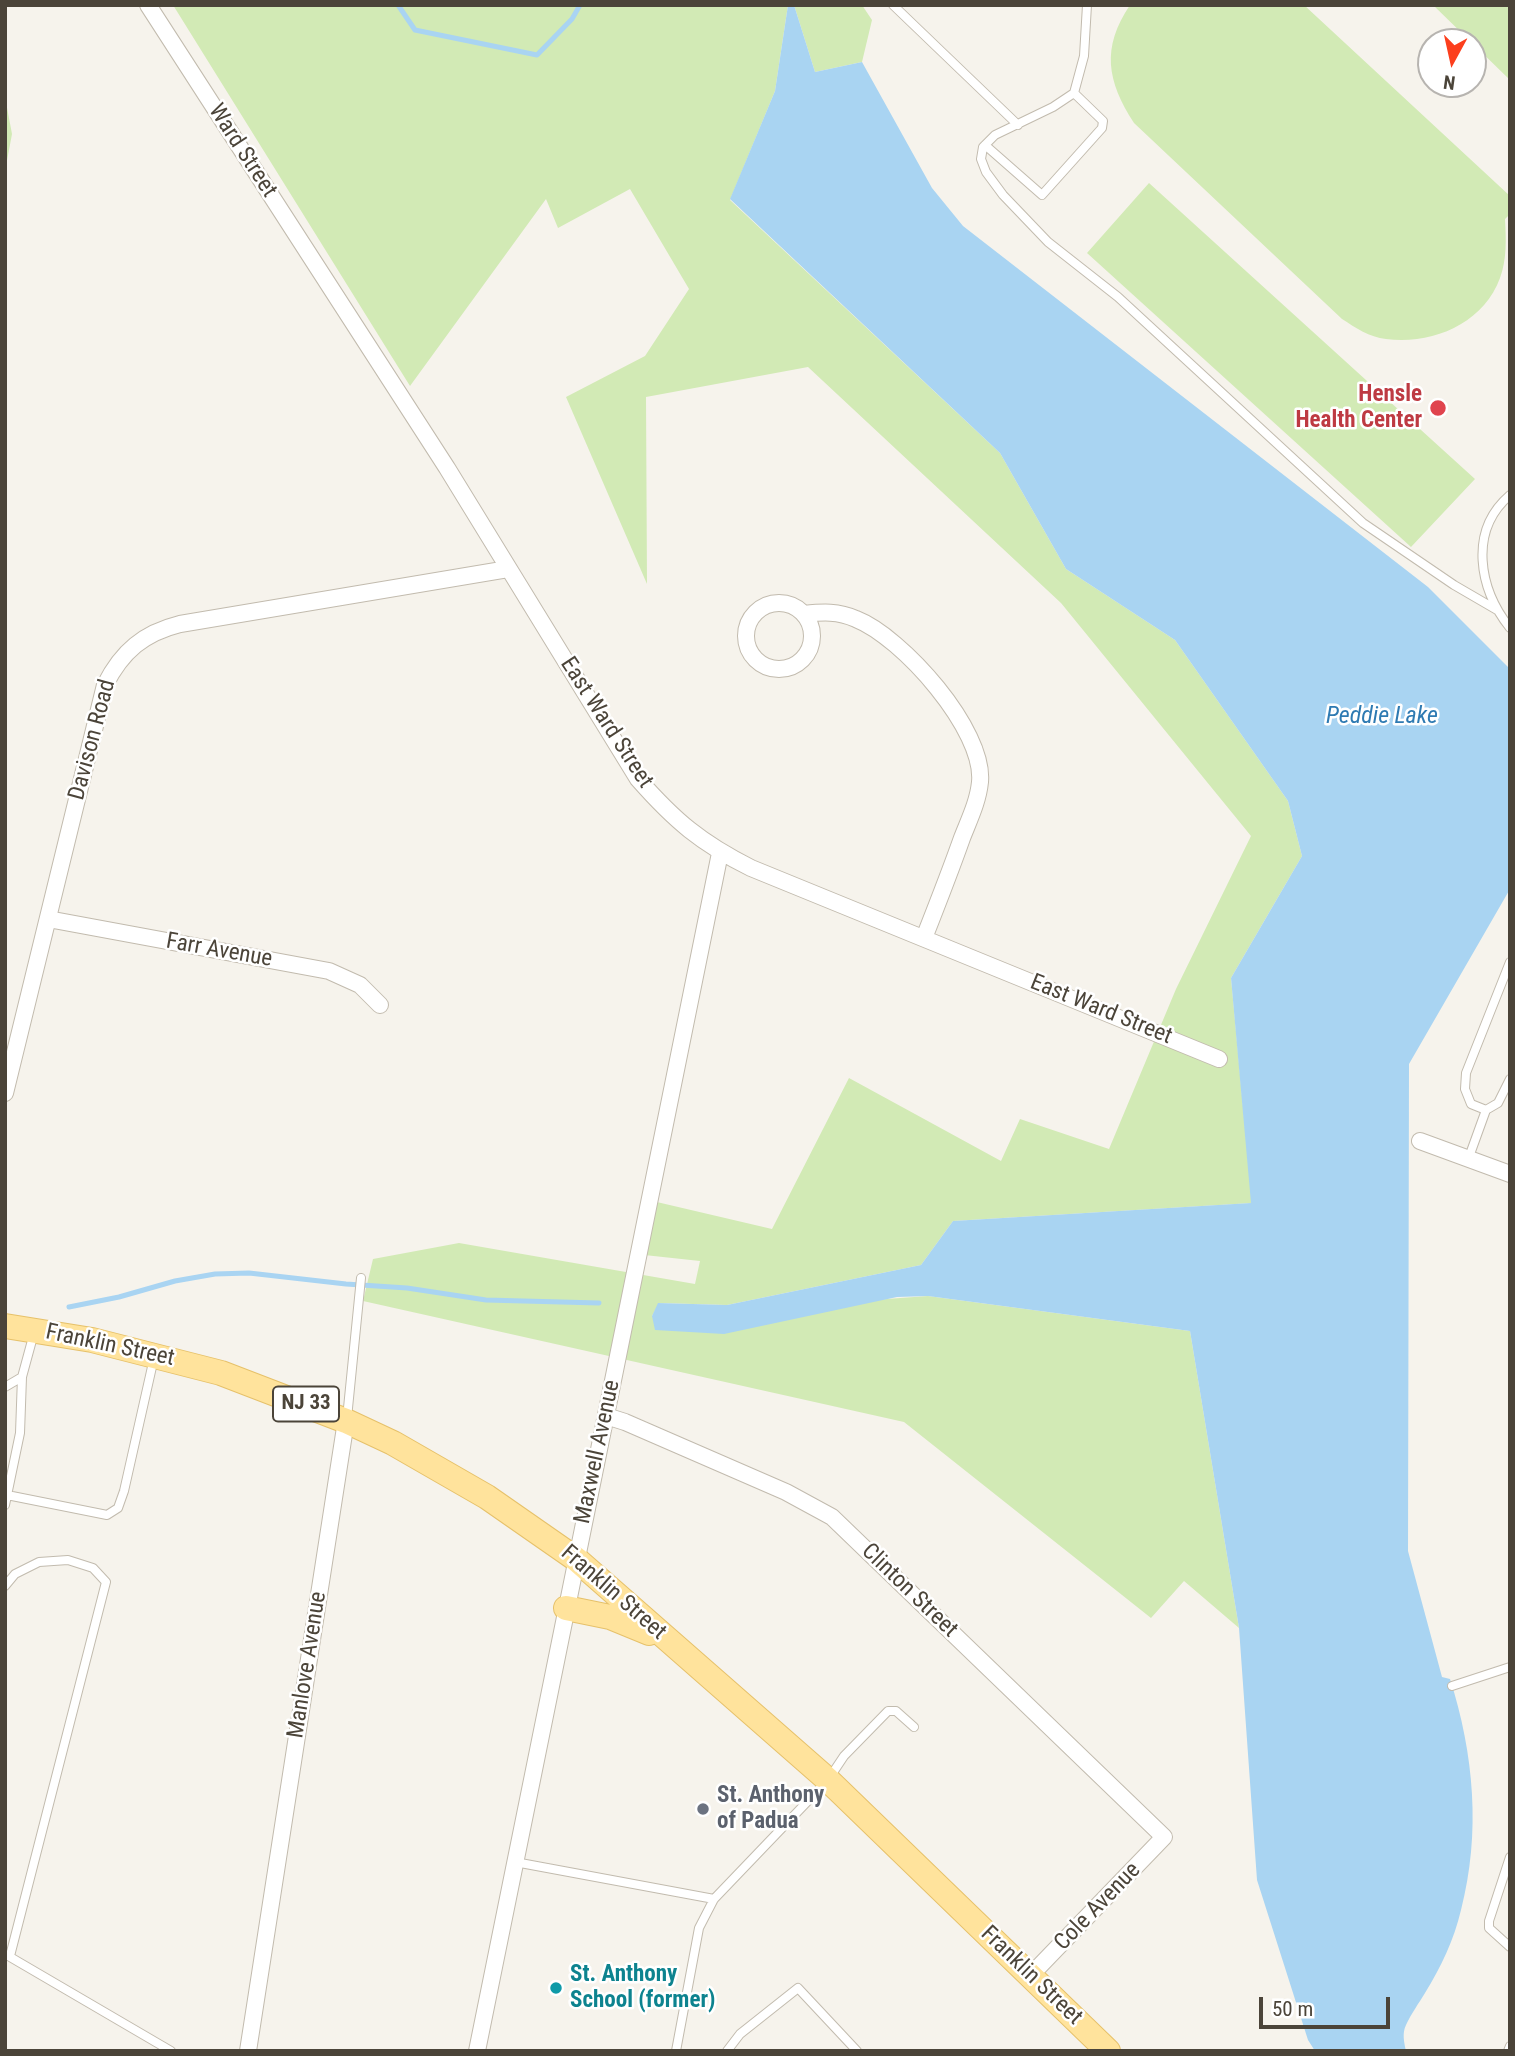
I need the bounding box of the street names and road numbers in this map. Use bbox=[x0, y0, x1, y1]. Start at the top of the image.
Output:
street label: Ward Street bbox=[202, 99, 282, 203]
street label: East Ward Street bbox=[553, 652, 659, 794]
street label: Davison Road bbox=[64, 677, 122, 803]
street label: Farr Avenue bbox=[164, 928, 274, 974]
street label: East Ward Street bbox=[1026, 969, 1176, 1051]
street label: Franklin Street bbox=[43, 1319, 177, 1373]
street label: Maxwell Avenue bbox=[569, 1378, 627, 1526]
road number: NJ 33 bbox=[273, 1386, 339, 1422]
street label: Clinton Street bbox=[855, 1538, 963, 1644]
street label: Franklin Street bbox=[555, 1540, 671, 1646]
street label: Manlove Avenue bbox=[283, 1590, 333, 1740]
street label: Cole Avenue bbox=[1049, 1857, 1147, 1957]
street label: Franklin Street bbox=[974, 1921, 1088, 2031]

